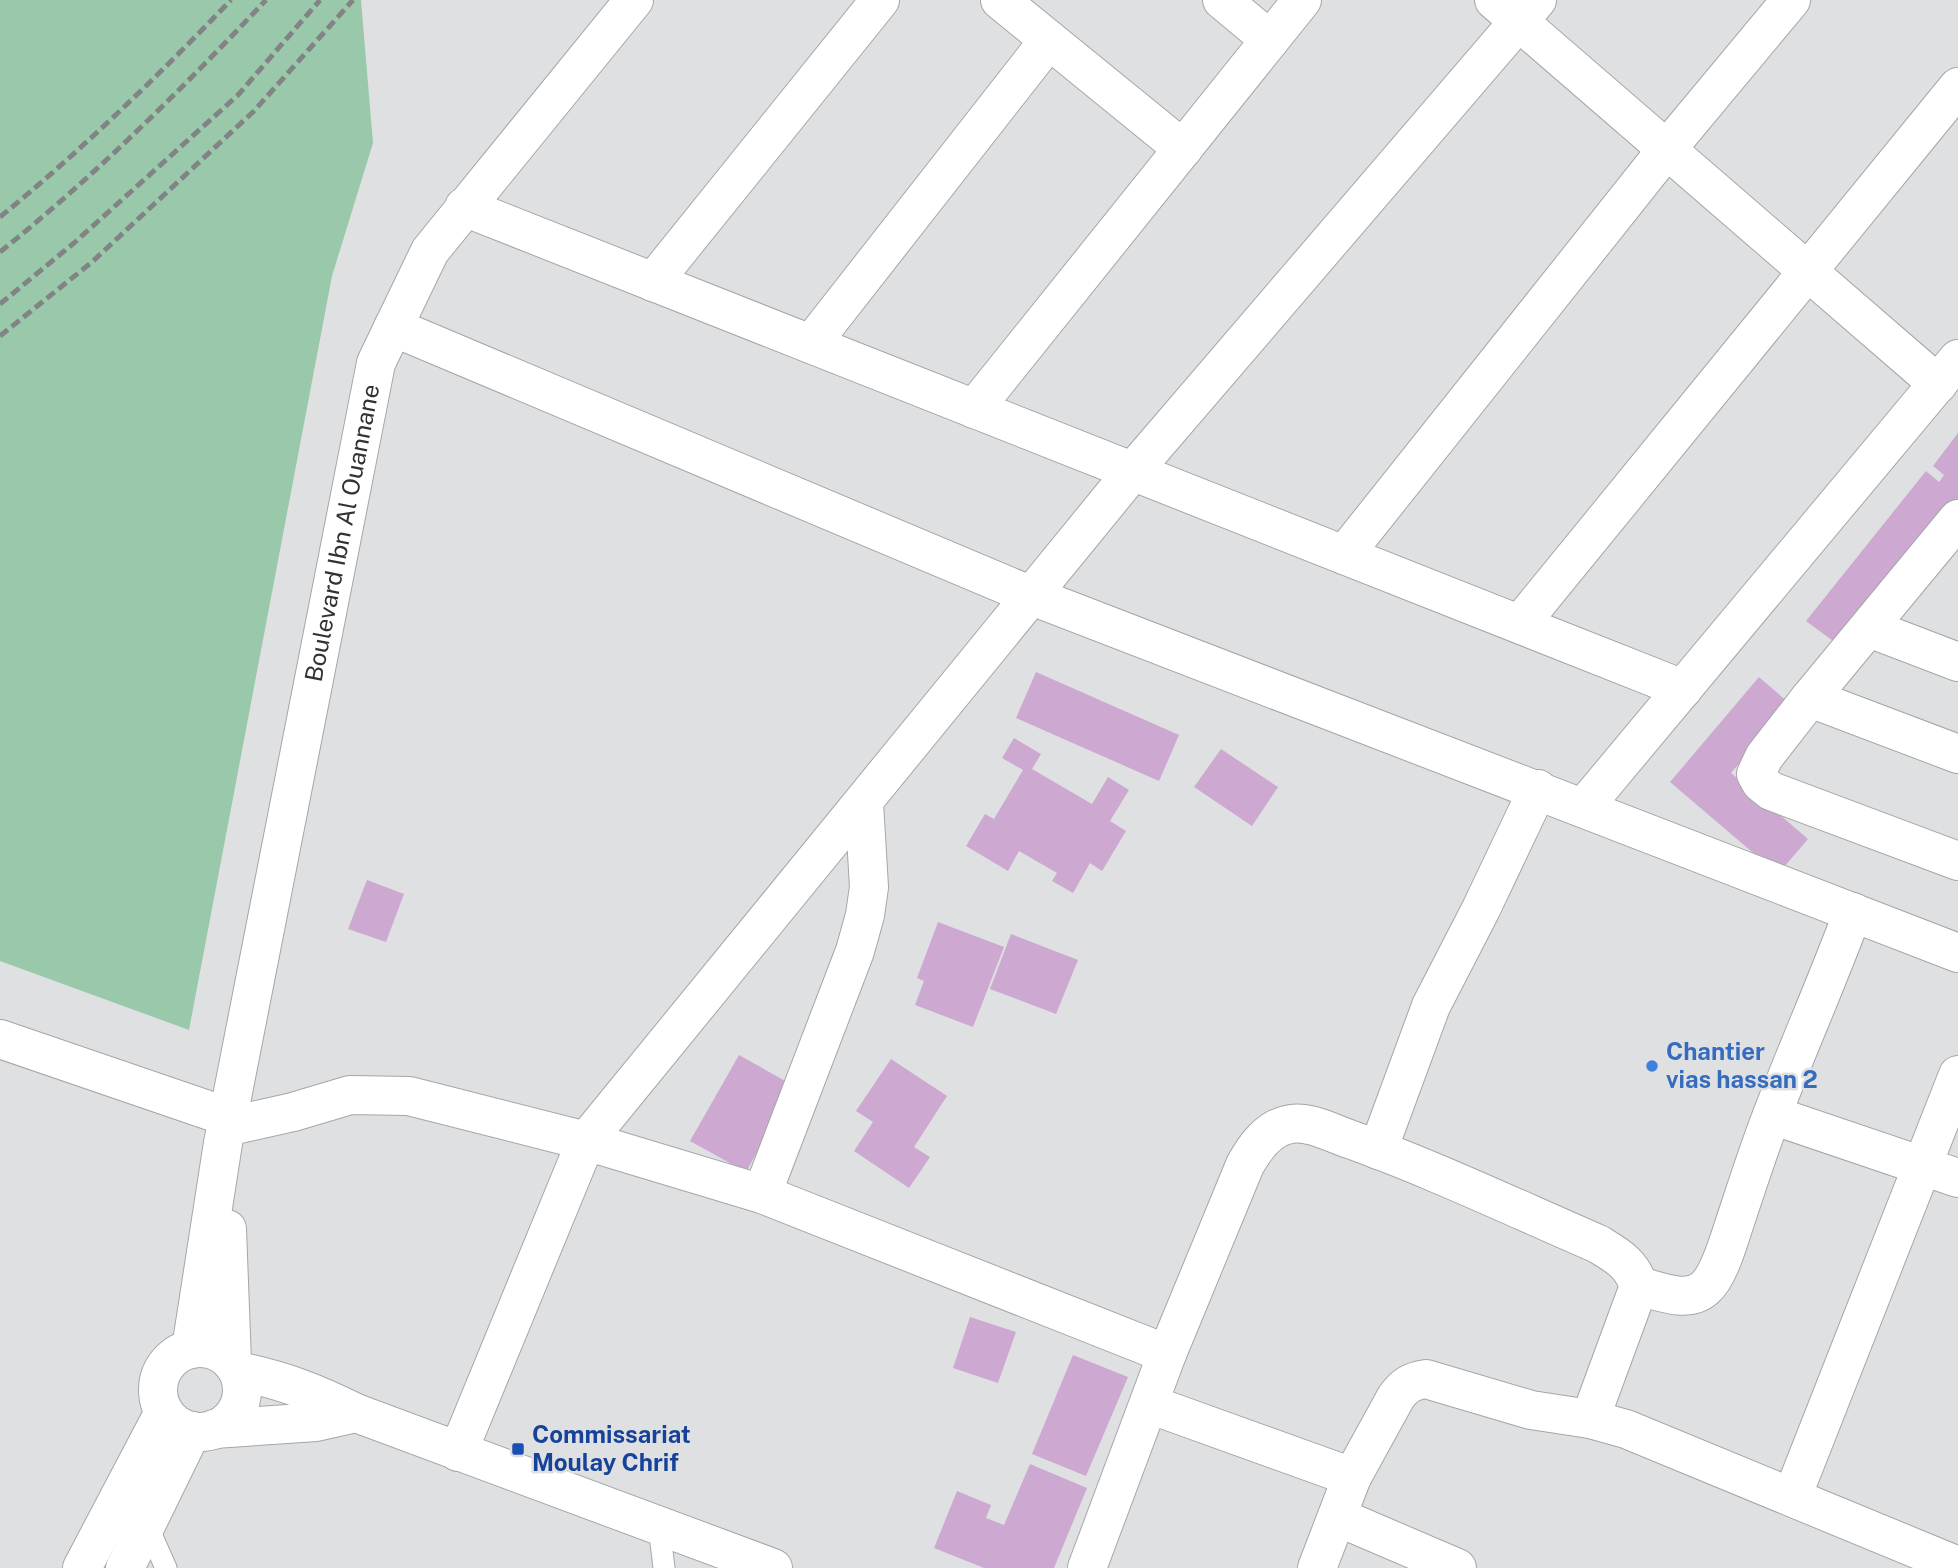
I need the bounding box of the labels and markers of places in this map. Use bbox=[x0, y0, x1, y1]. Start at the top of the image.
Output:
place label: Chantier vias hassan 2 bbox=[1666, 1037, 1818, 1093]
marker: Chantier vias hassan 2 bbox=[1644, 1058, 1660, 1074]
place label: Commissariat Moulay Chrif bbox=[532, 1420, 691, 1476]
marker: Commissariat Moulay Chrif bbox=[510, 1441, 526, 1457]

